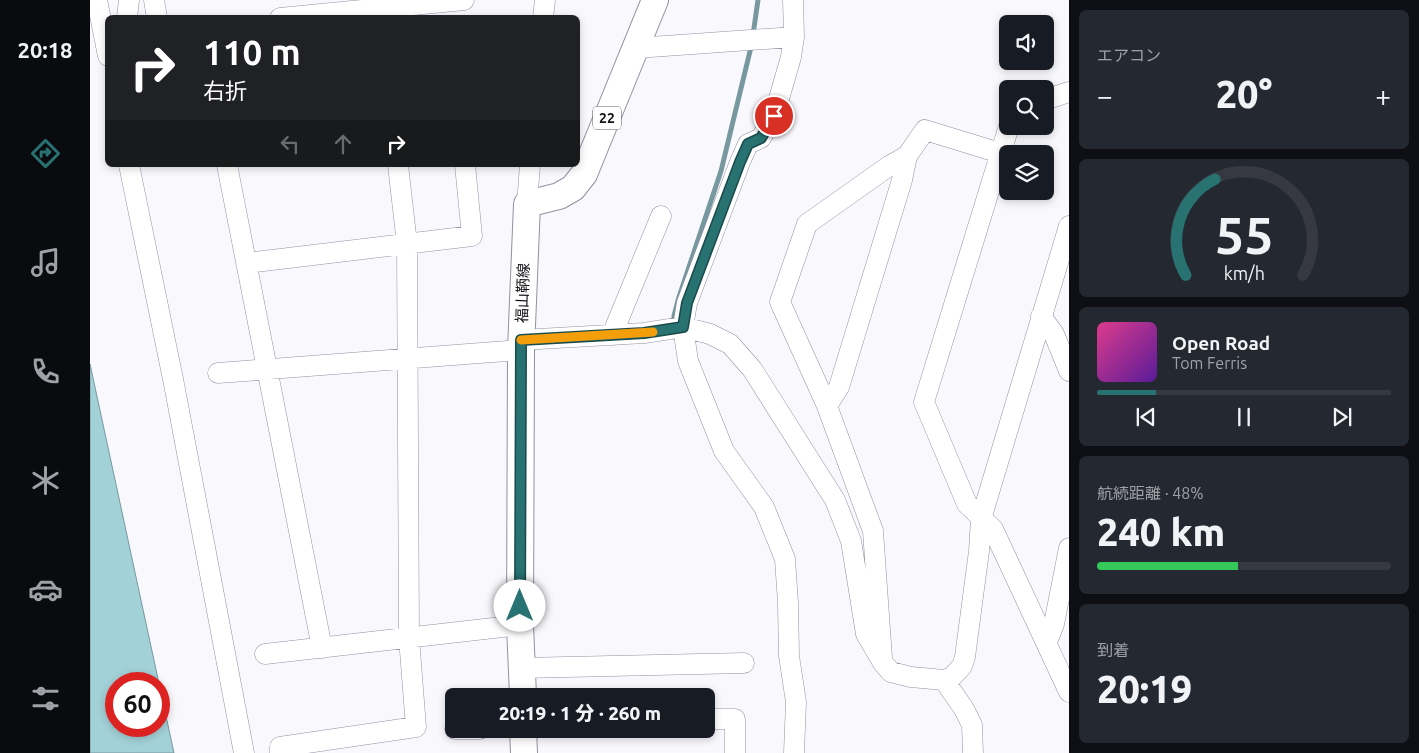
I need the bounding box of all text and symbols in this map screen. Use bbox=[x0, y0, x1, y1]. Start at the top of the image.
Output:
map controls bbox=[999, 15, 1054, 200]
button: sound bbox=[999, 15, 1054, 70]
text: 110 m bbox=[203, 32, 301, 72]
icon: right bbox=[120, 35, 185, 100]
text: 20:18 bbox=[17, 37, 73, 62]
text: エアコン bbox=[1097, 46, 1161, 64]
text: 20° bbox=[1216, 73, 1272, 115]
text: 右折 bbox=[203, 78, 247, 103]
button: search bbox=[999, 80, 1054, 135]
text: − bbox=[1097, 80, 1113, 111]
text: + bbox=[1375, 80, 1391, 111]
pin bbox=[753, 95, 795, 137]
icon: arrive bbox=[760, 102, 788, 130]
road number: 22 bbox=[593, 106, 621, 130]
icon: left bbox=[276, 130, 304, 158]
icon: ahead bbox=[329, 130, 357, 158]
icon: right bbox=[382, 130, 410, 158]
icon: directions bbox=[28, 136, 63, 171]
button: layers bbox=[999, 145, 1054, 200]
text: 55 bbox=[1215, 206, 1273, 264]
icon: music bbox=[28, 245, 63, 280]
street label: 福山鞆線 bbox=[513, 263, 532, 323]
text: km/h bbox=[1223, 263, 1265, 283]
text: Open Road bbox=[1172, 332, 1270, 354]
icon: phone bbox=[28, 354, 63, 389]
text: Tom Ferris bbox=[1172, 354, 1247, 372]
icon: previous bbox=[1132, 403, 1160, 431]
icon: pause bbox=[1230, 403, 1258, 431]
icon: next bbox=[1328, 403, 1356, 431]
icon: climate bbox=[28, 463, 63, 498]
text: 航続距離 · 48% bbox=[1097, 484, 1204, 502]
text: 240 km bbox=[1097, 511, 1225, 553]
icon: car bbox=[28, 572, 63, 607]
position arrow bbox=[493, 579, 545, 631]
text: 到着 bbox=[1097, 641, 1129, 659]
text: 20:19 bbox=[1097, 668, 1192, 710]
speed limit sign: 60 bbox=[105, 672, 170, 737]
icon: filters bbox=[28, 681, 63, 716]
text: 20:19 · 1 分 · 260 m bbox=[499, 702, 661, 724]

